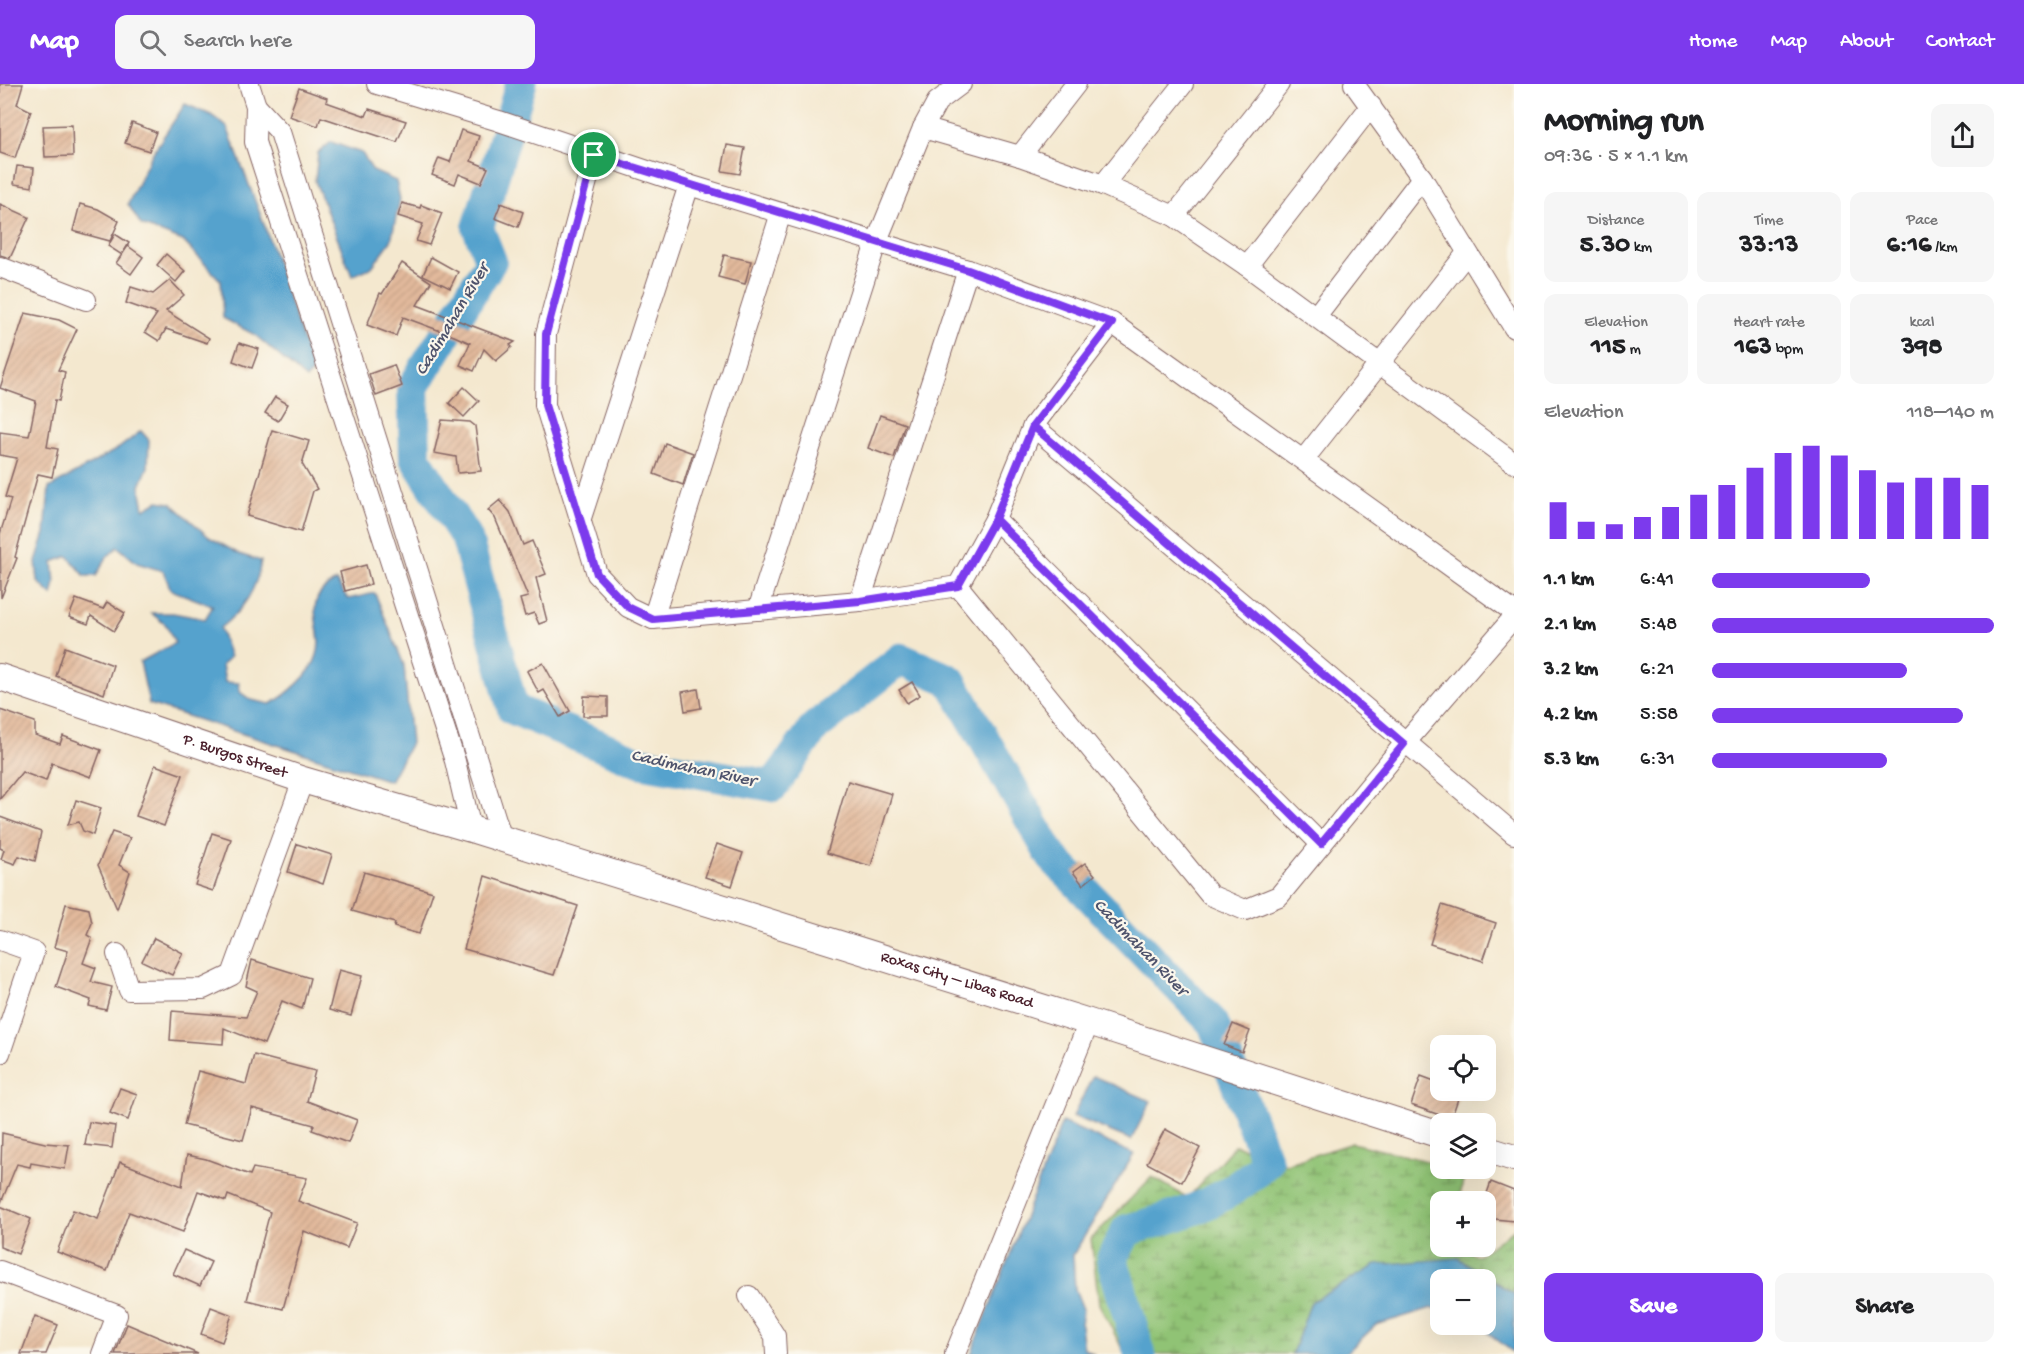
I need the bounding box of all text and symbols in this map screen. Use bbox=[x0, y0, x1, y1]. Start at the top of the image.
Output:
search box bbox=[115, 15, 535, 69]
text: Map bbox=[30, 26, 79, 59]
icon: search bbox=[136, 26, 169, 59]
text: Search here bbox=[184, 29, 292, 55]
text: Home bbox=[1689, 30, 1737, 55]
text: Map bbox=[1770, 30, 1807, 55]
text: About bbox=[1840, 30, 1893, 55]
text: Contact bbox=[1926, 30, 1994, 55]
text: Morning run bbox=[1544, 104, 1704, 142]
button: share bbox=[1931, 104, 1994, 167]
pin bbox=[568, 129, 619, 180]
icon: arrive bbox=[577, 138, 610, 171]
text: 09:36 · 5 × 1.1 km bbox=[1544, 146, 1688, 169]
text: Distance bbox=[1588, 212, 1644, 231]
text: Time bbox=[1754, 212, 1784, 231]
text: Pace bbox=[1906, 212, 1938, 231]
text: 5.30 bbox=[1580, 231, 1630, 262]
text: 33:13 bbox=[1739, 231, 1799, 262]
text: 6:16 bbox=[1886, 231, 1931, 262]
text: km bbox=[1630, 239, 1652, 258]
text: /km bbox=[1931, 239, 1958, 258]
water label: Cadimahan River bbox=[411, 257, 496, 380]
text: Elevation bbox=[1584, 314, 1648, 333]
text: Heart rate bbox=[1733, 314, 1805, 333]
text: kcal bbox=[1910, 314, 1934, 333]
text: 115 bbox=[1591, 333, 1626, 364]
text: 163 bbox=[1735, 333, 1772, 364]
text: 398 bbox=[1902, 333, 1942, 364]
text: m bbox=[1626, 341, 1641, 360]
text: bpm bbox=[1772, 341, 1803, 360]
text: Elevation bbox=[1544, 402, 1624, 425]
text: 118–140 m bbox=[1907, 402, 1994, 425]
text: 1.1 km bbox=[1544, 569, 1594, 592]
text: 6:41 bbox=[1640, 569, 1674, 592]
text: 2.1 km bbox=[1544, 614, 1596, 637]
text: 5:48 bbox=[1640, 614, 1677, 637]
text: 3.2 km bbox=[1544, 659, 1598, 682]
text: 6:21 bbox=[1640, 659, 1674, 682]
text: 4.2 km bbox=[1544, 704, 1597, 727]
text: 5:58 bbox=[1640, 704, 1678, 727]
street label: P. Burgos Street bbox=[179, 730, 291, 784]
water label: Cadimahan River bbox=[629, 746, 761, 793]
text: 5.3 km bbox=[1544, 749, 1599, 772]
text: 6:31 bbox=[1640, 749, 1675, 772]
water label: Cadimahan River bbox=[1089, 895, 1194, 1003]
street label: Roxas City – Libas Road bbox=[878, 948, 1037, 1014]
map controls bbox=[1430, 1035, 1496, 1335]
button: locate bbox=[1430, 1035, 1496, 1101]
button: layers bbox=[1430, 1113, 1496, 1179]
button: + bbox=[1430, 1191, 1496, 1257]
button: − bbox=[1430, 1269, 1496, 1335]
button: Save bbox=[1544, 1273, 1763, 1342]
button: Share bbox=[1775, 1273, 1994, 1342]

